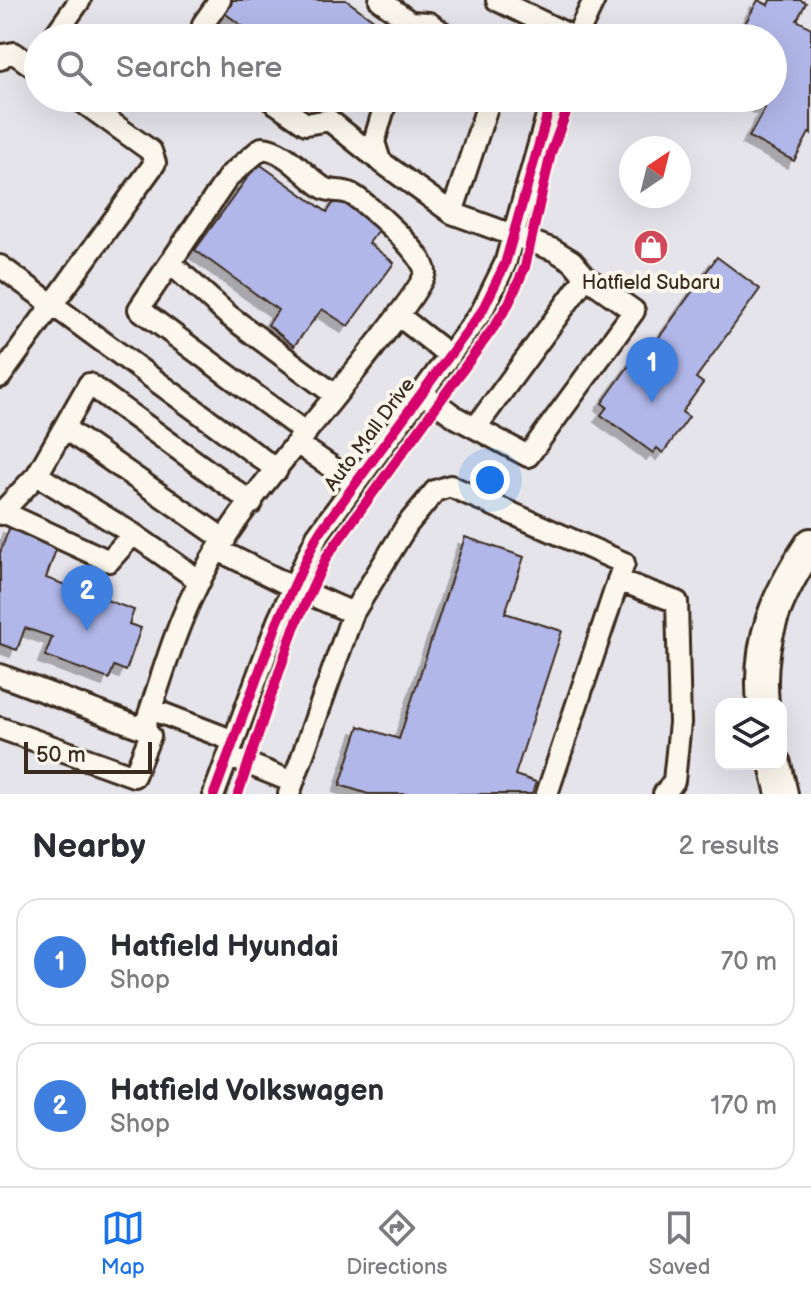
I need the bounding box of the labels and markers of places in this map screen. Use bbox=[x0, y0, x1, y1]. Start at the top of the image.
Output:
shop icon: Hatfield Subaru bbox=[632, 228, 670, 266]
place label: Hatfield Subaru bbox=[582, 271, 720, 295]
pin: 1 bbox=[626, 337, 678, 403]
pin: 2 bbox=[61, 565, 113, 631]

